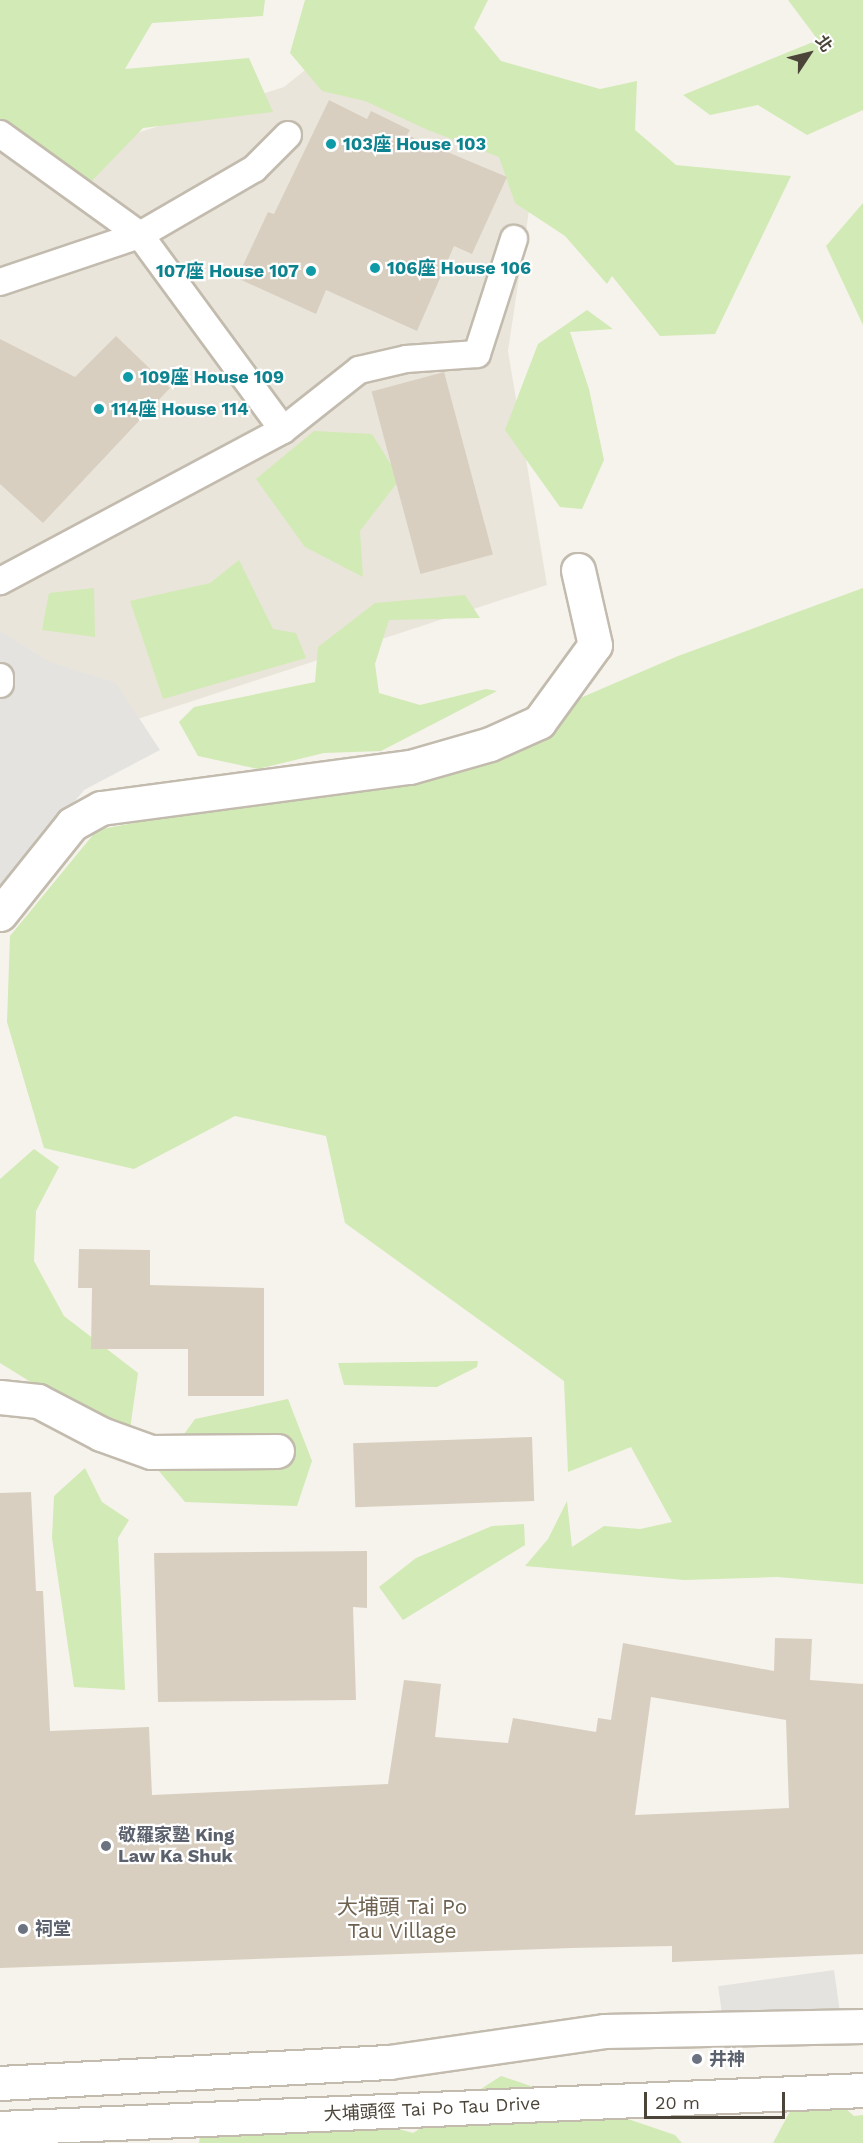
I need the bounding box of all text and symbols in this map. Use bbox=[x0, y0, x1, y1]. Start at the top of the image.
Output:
north arrow bbox=[779, 24, 839, 84]
text: 北 bbox=[812, 31, 837, 55]
place label: 103座 House 103 bbox=[343, 133, 486, 155]
marker: 103座 House 103 bbox=[324, 137, 338, 151]
place label: 106座 House 106 bbox=[387, 257, 531, 279]
place label: 107座 House 107 bbox=[156, 260, 299, 282]
marker: 106座 House 106 bbox=[368, 261, 382, 275]
marker: 107座 House 107 bbox=[304, 264, 318, 278]
place label: 109座 House 109 bbox=[140, 366, 284, 388]
marker: 109座 House 109 bbox=[121, 370, 135, 384]
place label: 114座 House 114 bbox=[111, 398, 249, 420]
marker: 114座 House 114 bbox=[92, 402, 106, 416]
place label: 敬羅家塾 King Law Ka Shuk bbox=[118, 1825, 234, 1868]
marker: 敬羅家塾 King Law Ka Shuk bbox=[99, 1839, 113, 1853]
district label: 大埔頭 Tai Po Tau Village bbox=[337, 1894, 467, 1944]
place label: 祠堂 bbox=[35, 1918, 71, 1940]
marker: 祠堂 bbox=[16, 1922, 30, 1936]
place label: 井神 bbox=[709, 2048, 745, 2070]
marker: 井神 bbox=[690, 2052, 704, 2066]
scale bar bbox=[647, 2080, 788, 2118]
text: 20 m bbox=[655, 2092, 700, 2113]
street label: 大埔頭徑 Tai Po Tau Drive bbox=[323, 2093, 541, 2125]

